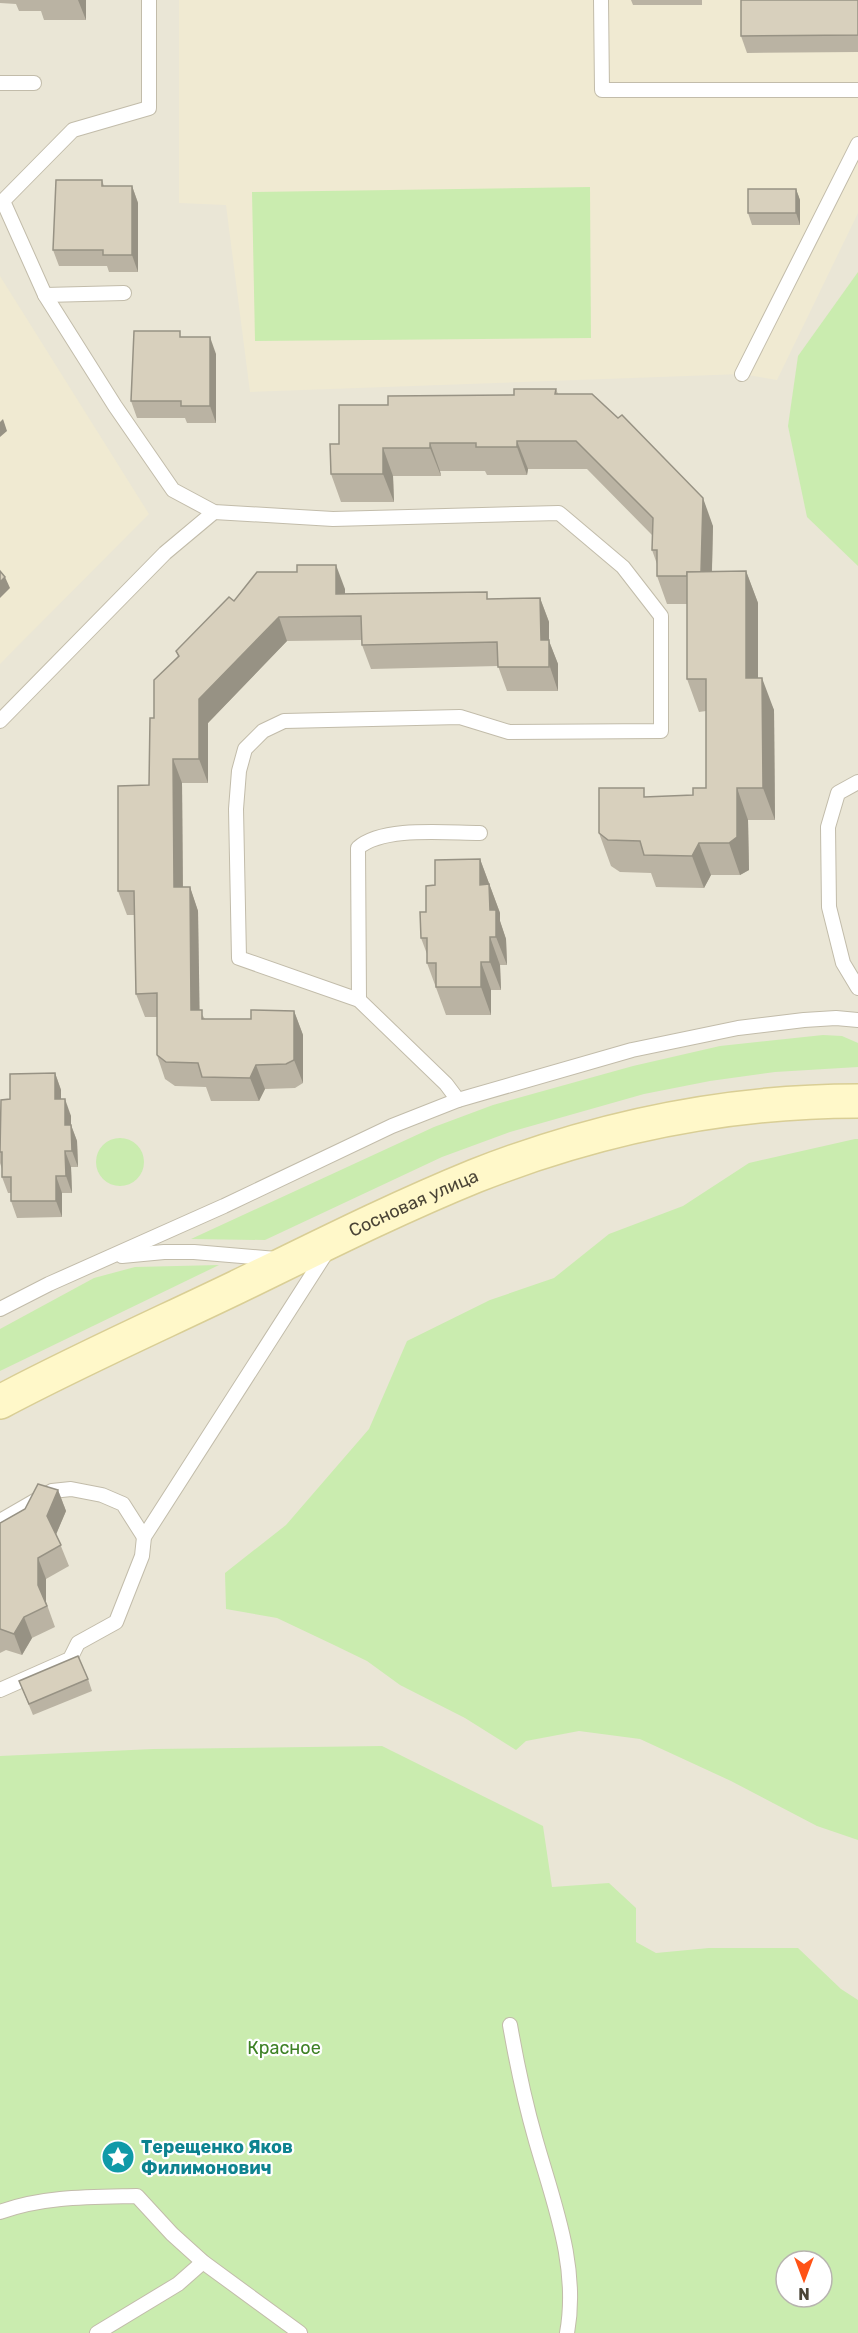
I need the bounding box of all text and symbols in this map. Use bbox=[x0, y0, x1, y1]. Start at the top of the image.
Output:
street label: Сосновая улица bbox=[345, 1165, 482, 1242]
park label: Красное bbox=[247, 2037, 321, 2059]
place label: Терещенко Яков Филимонович bbox=[141, 2136, 293, 2179]
place icon: Терещенко Яков Филимонович bbox=[100, 2139, 136, 2175]
north arrow bbox=[774, 2249, 834, 2309]
text: N bbox=[798, 2284, 810, 2303]

